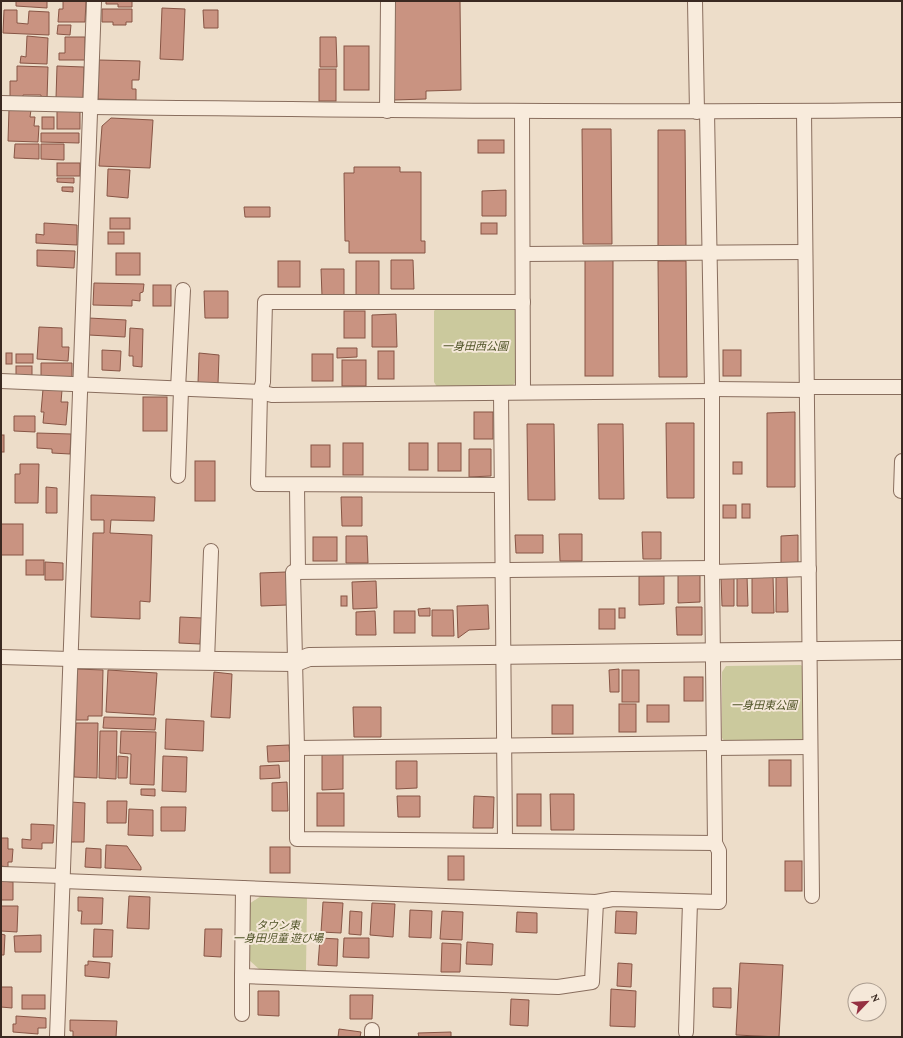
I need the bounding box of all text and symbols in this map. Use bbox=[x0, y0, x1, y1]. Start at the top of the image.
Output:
park label: 一身田西公園 bbox=[442, 340, 510, 352]
park label: 一身田東公園 bbox=[731, 699, 799, 711]
park label: タウン東 一身田児童 遊び場 bbox=[233, 919, 325, 944]
north arrow bbox=[847, 982, 887, 1022]
text: N bbox=[869, 992, 883, 1004]

